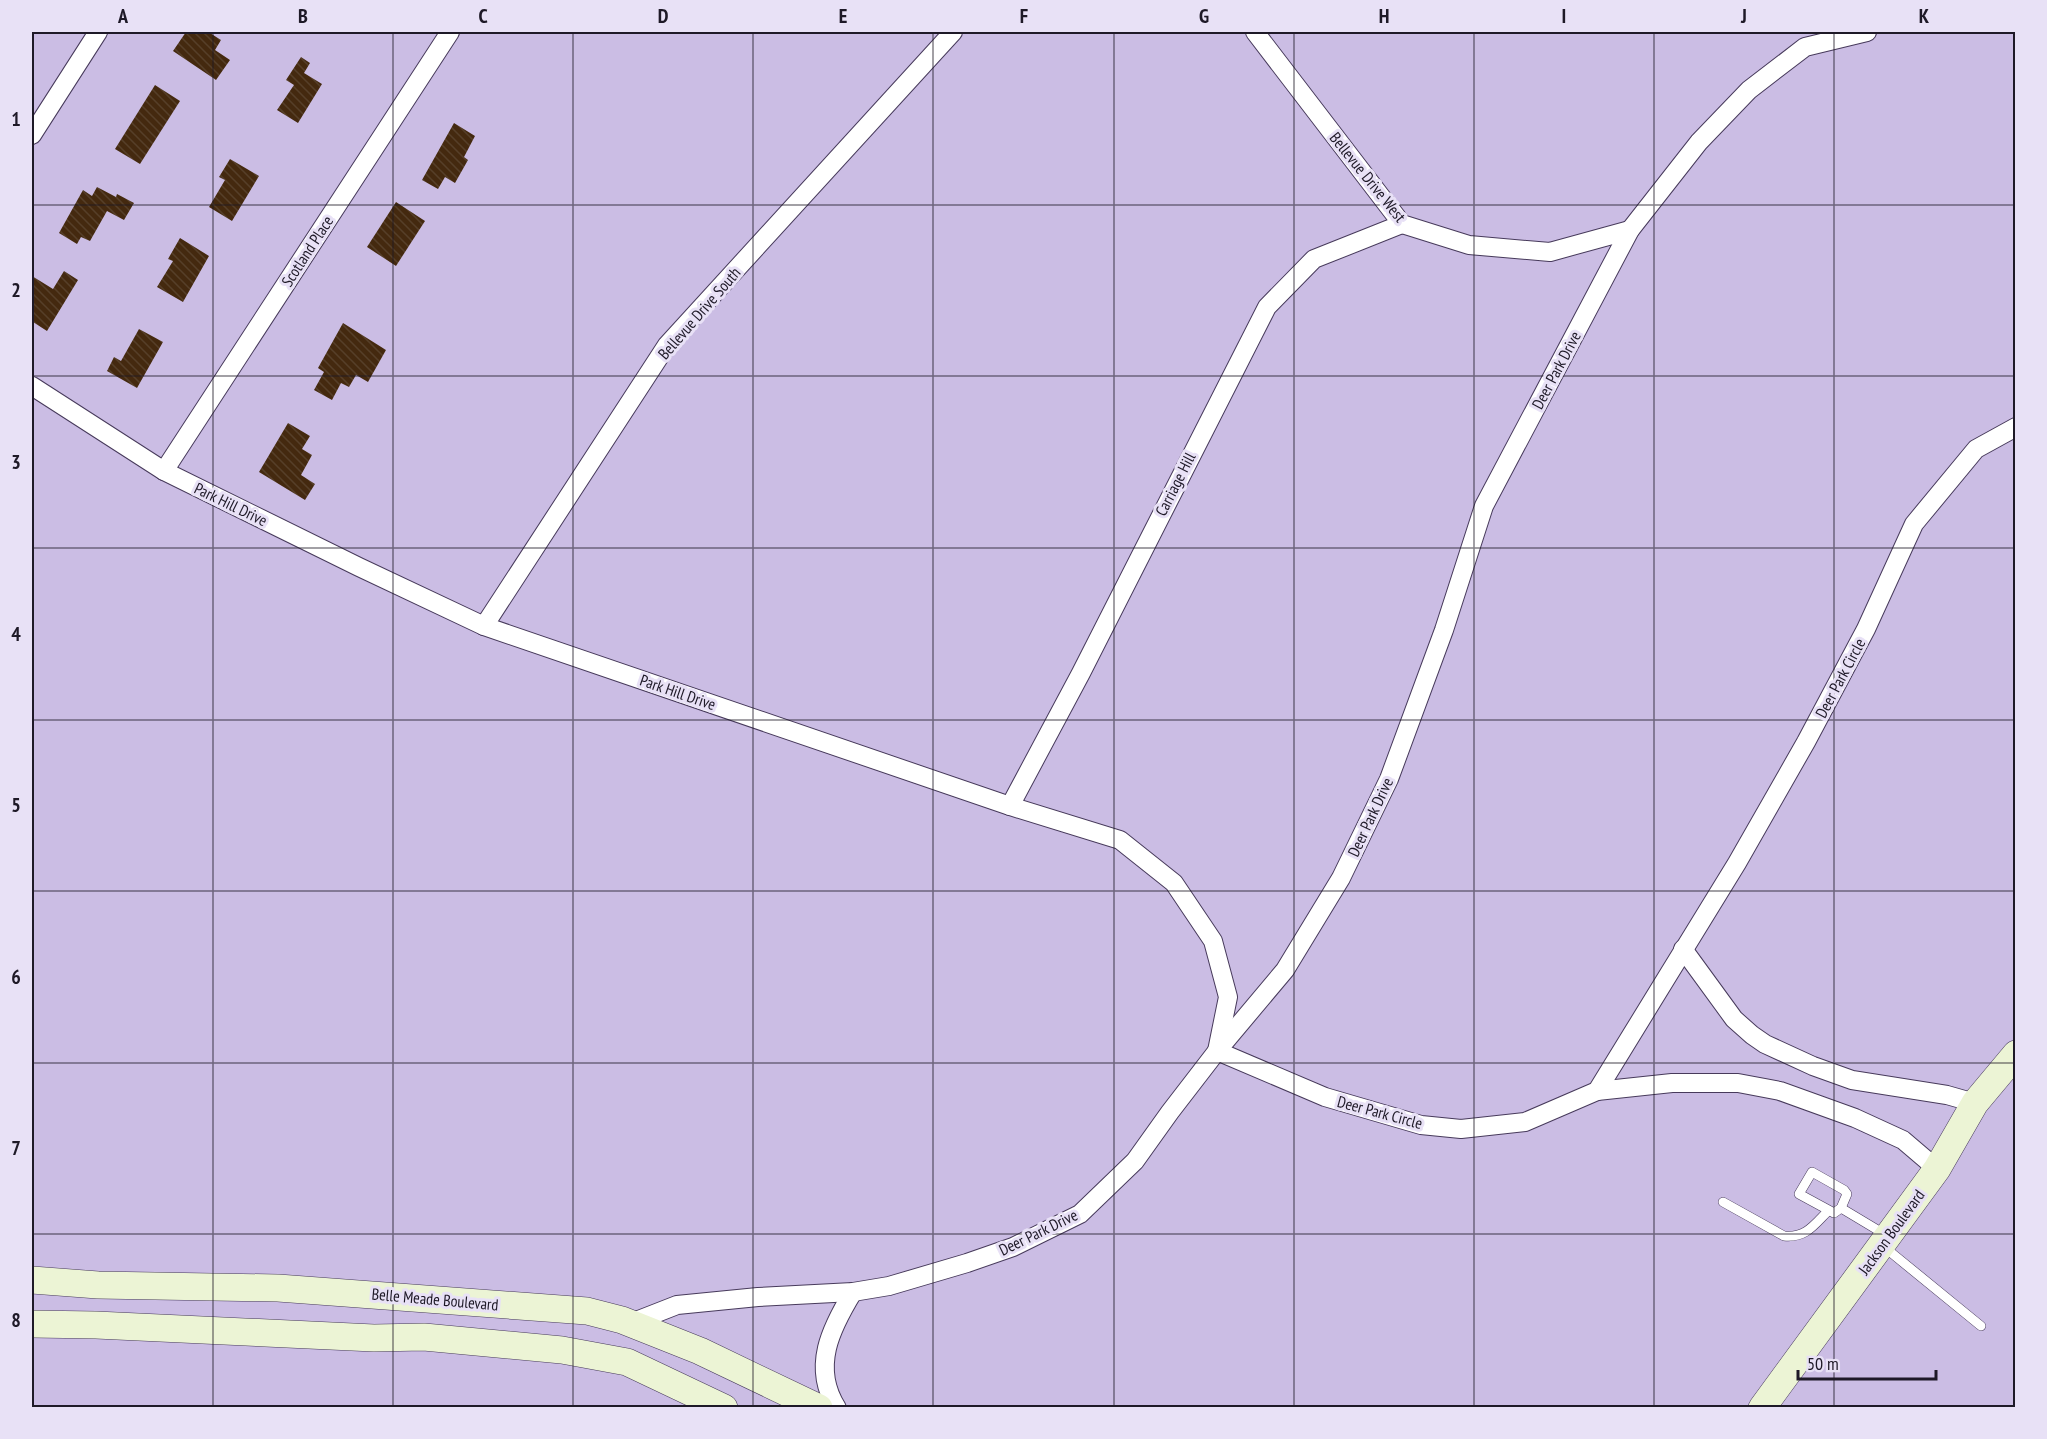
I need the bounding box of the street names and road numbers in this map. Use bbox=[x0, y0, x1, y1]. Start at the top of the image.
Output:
street label: Bellevue Drive West bbox=[1326, 128, 1411, 226]
street label: Scotland Place bbox=[277, 212, 337, 290]
street label: Bellevue Drive South bbox=[653, 263, 745, 363]
street label: Deer Park Drive bbox=[1527, 328, 1585, 412]
street label: Carriage Hill bbox=[1151, 449, 1200, 519]
street label: Park Hill Drive bbox=[191, 478, 271, 530]
street label: Deer Park Circle bbox=[1811, 635, 1869, 721]
street label: Park Hill Drive bbox=[638, 670, 718, 714]
street label: Deer Park Drive bbox=[1343, 774, 1397, 860]
street label: Deer Park Circle bbox=[1335, 1091, 1425, 1133]
street label: Jackson Boulevard bbox=[1853, 1186, 1929, 1279]
street label: Deer Park Drive bbox=[995, 1204, 1081, 1260]
street label: Belle Meade Boulevard bbox=[371, 1283, 499, 1315]

